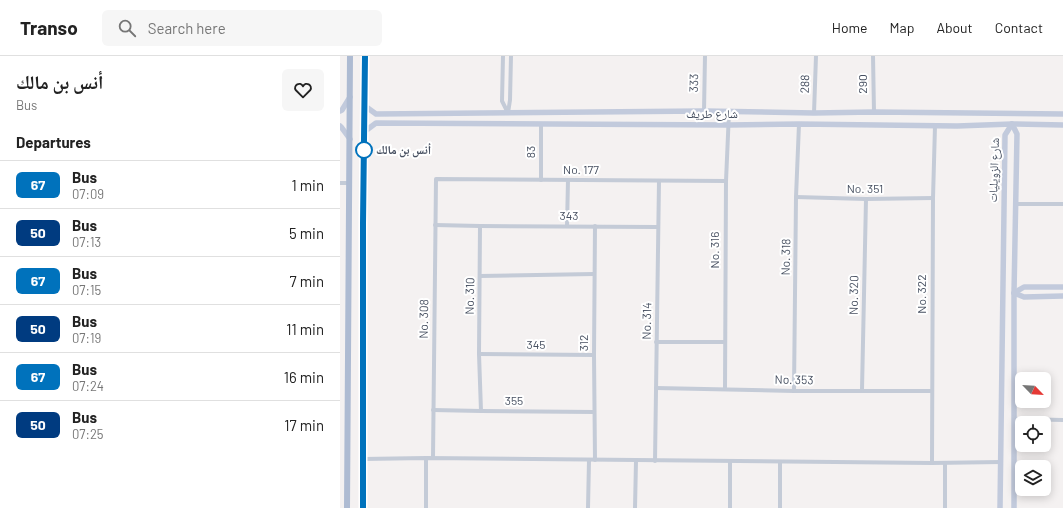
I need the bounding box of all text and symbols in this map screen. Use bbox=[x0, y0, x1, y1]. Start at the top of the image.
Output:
search box bbox=[102, 10, 382, 46]
text: Transo bbox=[20, 16, 78, 39]
icon: search bbox=[116, 17, 138, 39]
text: Search here bbox=[148, 19, 226, 37]
text: Home bbox=[832, 19, 868, 36]
text: Map bbox=[890, 19, 914, 36]
text: About bbox=[936, 19, 973, 36]
text: Contact bbox=[995, 19, 1043, 36]
button: heart bbox=[282, 69, 324, 111]
text: أنس بن مالك bbox=[16, 70, 103, 93]
street label: 333 bbox=[686, 73, 700, 92]
street label: 288 bbox=[797, 74, 811, 94]
street label: 290 bbox=[855, 74, 869, 94]
text: Bus bbox=[16, 97, 37, 113]
street label: شارع طريف bbox=[686, 106, 738, 122]
text: Departures bbox=[16, 133, 91, 151]
street label: شارع الزويليات bbox=[985, 137, 1003, 203]
marker: أنس بن مالك bbox=[355, 141, 373, 159]
place label: أنس بن مالك bbox=[376, 142, 431, 158]
street label: 83 bbox=[523, 146, 537, 158]
street label: No. 177 bbox=[563, 162, 599, 176]
text: Bus bbox=[72, 168, 97, 186]
text: 67 bbox=[31, 176, 45, 193]
text: 1 min bbox=[291, 176, 324, 194]
street label: No. 351 bbox=[847, 181, 883, 195]
text: 07:09 bbox=[72, 186, 104, 202]
street label: 343 bbox=[560, 208, 578, 222]
text: Bus bbox=[72, 216, 97, 234]
text: 50 bbox=[30, 224, 46, 241]
text: 5 min bbox=[289, 224, 324, 242]
street label: No. 316 bbox=[707, 232, 721, 268]
text: 07:13 bbox=[72, 234, 101, 250]
street label: No. 318 bbox=[778, 238, 792, 276]
text: Bus bbox=[72, 264, 97, 282]
text: 67 bbox=[31, 272, 45, 289]
text: 7 min bbox=[290, 272, 324, 290]
street label: No. 322 bbox=[914, 274, 928, 314]
street label: No. 320 bbox=[846, 275, 860, 315]
street label: No. 310 bbox=[462, 277, 476, 315]
text: 07:15 bbox=[72, 282, 101, 298]
street label: No. 308 bbox=[416, 299, 430, 339]
street label: No. 314 bbox=[639, 302, 653, 340]
text: Bus bbox=[72, 312, 97, 330]
text: 50 bbox=[30, 320, 46, 337]
text: 11 min bbox=[286, 320, 324, 338]
text: 07:19 bbox=[72, 330, 101, 346]
street label: 312 bbox=[576, 335, 590, 351]
street label: 345 bbox=[527, 337, 545, 351]
text: Bus bbox=[72, 360, 97, 378]
text: 67 bbox=[31, 368, 45, 385]
text: 16 min bbox=[284, 368, 324, 386]
street label: No. 353 bbox=[774, 372, 814, 386]
north arrow bbox=[1015, 372, 1051, 408]
map controls bbox=[1015, 372, 1051, 496]
text: 07:24 bbox=[72, 378, 104, 394]
street label: 355 bbox=[505, 393, 523, 407]
text: Bus bbox=[72, 408, 97, 426]
text: 50 bbox=[30, 416, 46, 433]
text: 17 min bbox=[284, 416, 324, 434]
button: locate bbox=[1015, 416, 1051, 452]
text: 07:25 bbox=[72, 426, 104, 442]
button: layers bbox=[1015, 460, 1051, 496]

